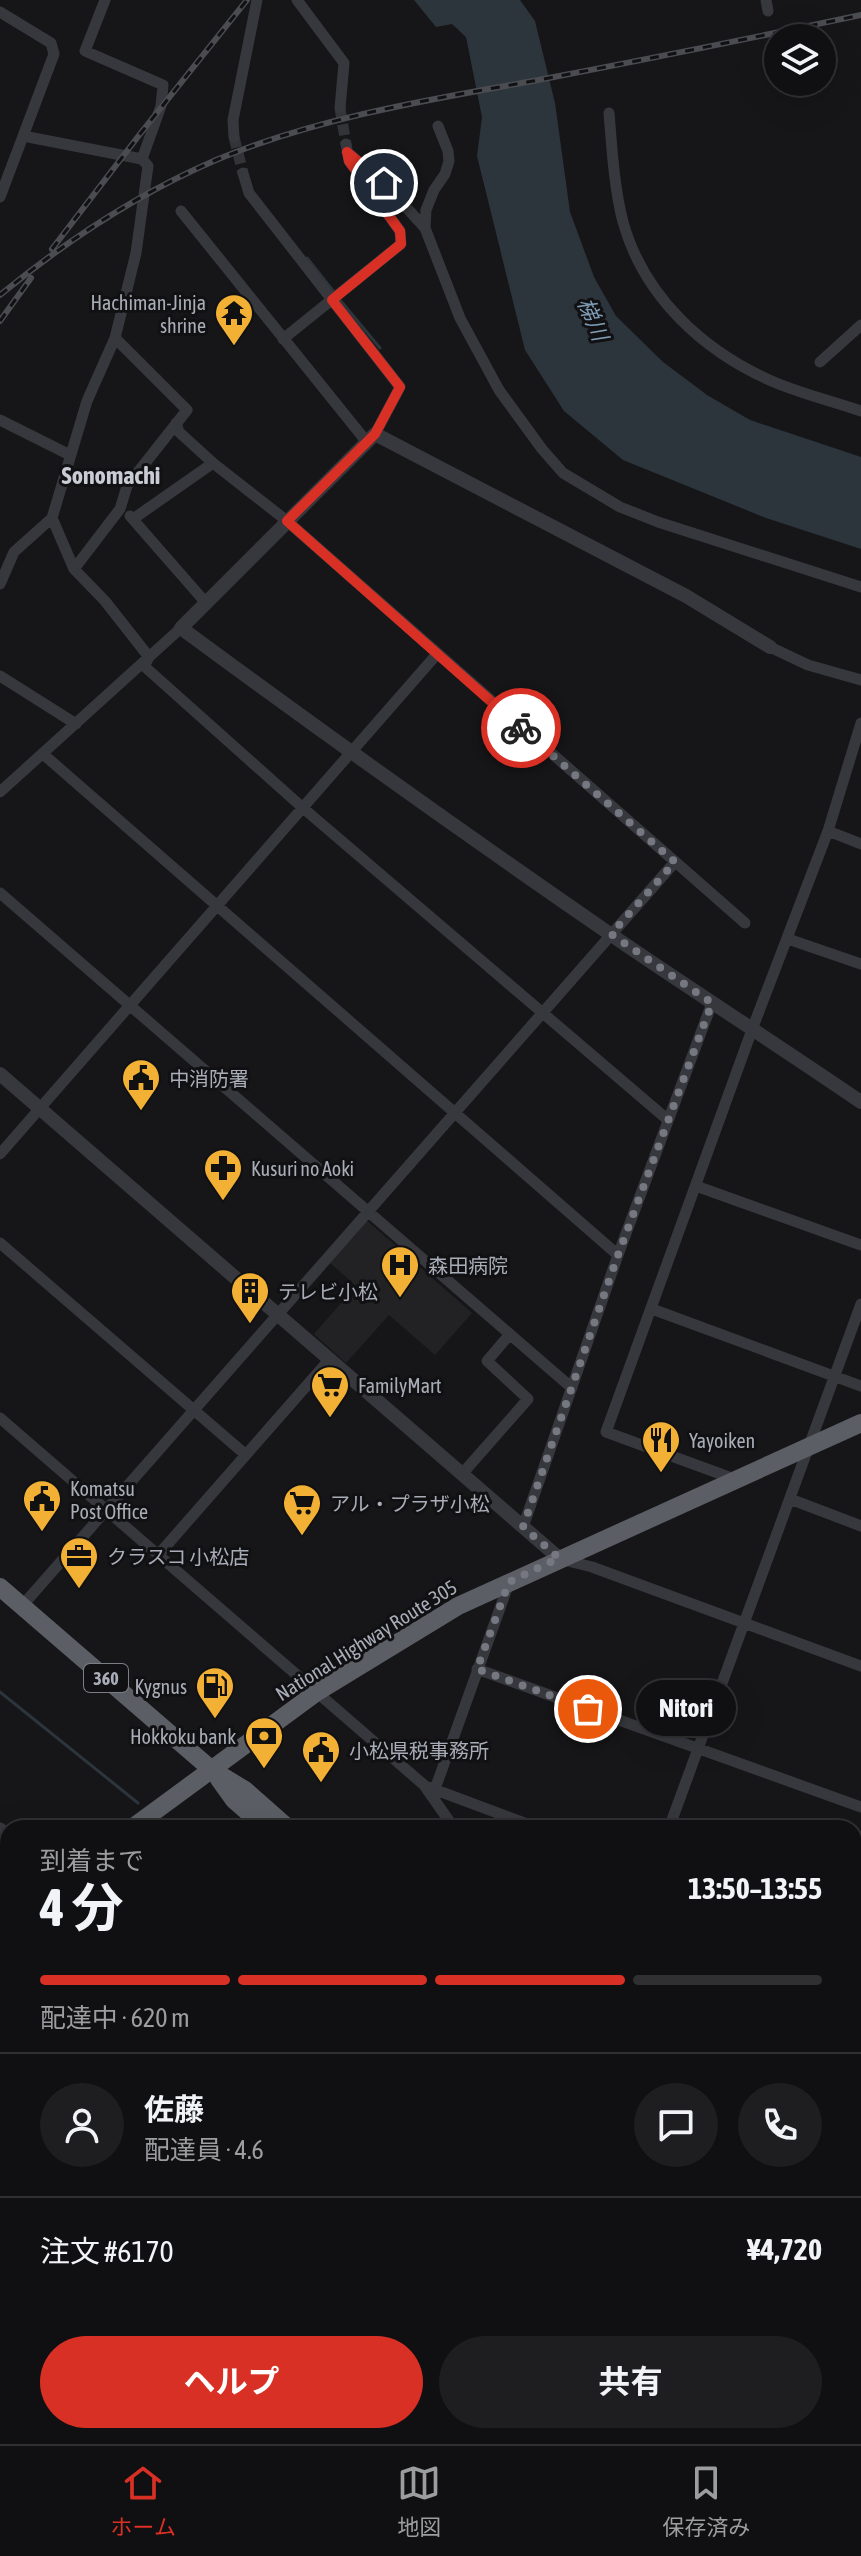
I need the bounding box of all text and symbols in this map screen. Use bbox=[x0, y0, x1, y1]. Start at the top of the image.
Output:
map controls bbox=[764, 24, 836, 96]
button: layers bbox=[764, 24, 836, 96]
pin bbox=[350, 149, 418, 217]
icon: home bbox=[362, 161, 406, 205]
place label: Hachiman-Jinja shrine bbox=[90, 291, 206, 337]
temple icon: Hachiman-Jinja shrine bbox=[213, 292, 255, 347]
water label: 梯川 bbox=[572, 294, 614, 346]
district label: Sonomachi bbox=[62, 462, 160, 489]
courier bbox=[481, 688, 561, 768]
icon: bike bbox=[499, 706, 543, 750]
public building icon: 中消防署 bbox=[120, 1057, 162, 1112]
place label: 中消防署 bbox=[169, 1067, 249, 1090]
pharmacy icon: Kusuri no Aoki bbox=[202, 1147, 244, 1202]
place label: Kusuri no Aoki bbox=[251, 1157, 354, 1180]
hospital icon: 森田病院 bbox=[379, 1244, 421, 1299]
place label: 森田病院 bbox=[428, 1254, 508, 1277]
building icon: テレビ小松 bbox=[229, 1270, 271, 1325]
place label: テレビ小松 bbox=[278, 1280, 378, 1303]
supermarket icon: FamilyMart bbox=[309, 1364, 351, 1419]
place label: FamilyMart bbox=[358, 1374, 442, 1397]
restaurant icon: Yayoiken bbox=[640, 1419, 682, 1474]
place label: Yayoiken bbox=[689, 1429, 755, 1452]
place label: Komatsu Post Office bbox=[70, 1477, 148, 1523]
public building icon: Komatsu Post Office bbox=[21, 1478, 63, 1533]
supermarket icon: アル・プラザ小松 bbox=[281, 1482, 323, 1537]
place label: アル・プラザ小松 bbox=[330, 1492, 490, 1515]
office icon: クラスコ 小松店 bbox=[58, 1535, 100, 1590]
place label: クラスコ 小松店 bbox=[107, 1545, 249, 1568]
street label: National Highway Route 305 bbox=[271, 1575, 461, 1705]
road number: 360 bbox=[84, 1664, 128, 1692]
fuel station icon: Kygnus bbox=[194, 1665, 236, 1720]
place label: Kygnus bbox=[135, 1675, 187, 1698]
pin bbox=[554, 1675, 622, 1743]
callout: Nitori bbox=[636, 1681, 736, 1737]
icon: bag bbox=[566, 1687, 610, 1731]
text: Nitori bbox=[659, 1693, 713, 1723]
bank icon: Hokkoku bank bbox=[243, 1715, 285, 1770]
place label: Hokkoku bank bbox=[130, 1725, 236, 1748]
public building icon: 小松県税事務所 bbox=[300, 1729, 342, 1784]
place label: 小松県税事務所 bbox=[349, 1739, 489, 1762]
text: 到着まで bbox=[40, 1846, 144, 1876]
text: 13:50–13:55 bbox=[688, 1871, 822, 1905]
text: 4 分 bbox=[40, 1877, 124, 1937]
text: 配達中 · 620 m bbox=[40, 2003, 190, 2033]
button: person bbox=[40, 2083, 124, 2167]
button: chat bbox=[634, 2083, 718, 2167]
button: phone bbox=[738, 2083, 822, 2167]
text: 佐藤 bbox=[144, 2092, 204, 2126]
text: 配達員 · 4.6 bbox=[144, 2135, 264, 2165]
text: ¥4,720 bbox=[747, 2232, 822, 2266]
text: 注文 #6170 bbox=[40, 2234, 174, 2268]
button: ヘルプ bbox=[40, 2336, 423, 2428]
button: 共有 bbox=[439, 2336, 822, 2428]
tab: ホーム bbox=[111, 2461, 176, 2541]
tab: 地図 bbox=[397, 2461, 441, 2541]
tab: 保存済み bbox=[662, 2461, 750, 2541]

